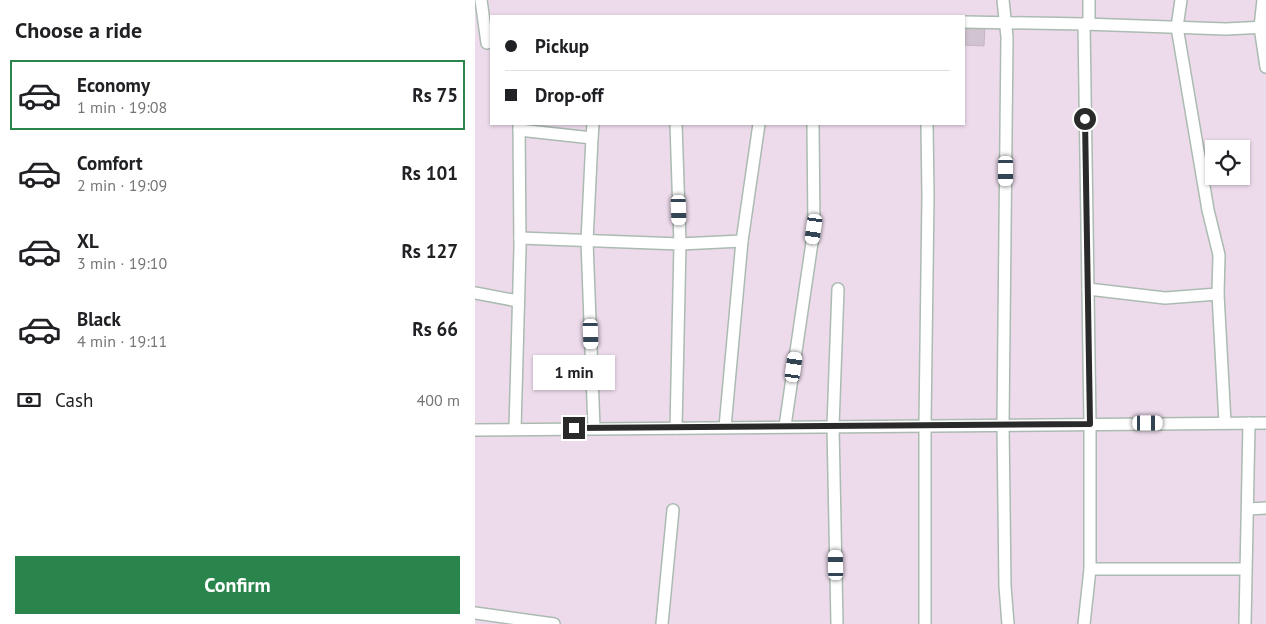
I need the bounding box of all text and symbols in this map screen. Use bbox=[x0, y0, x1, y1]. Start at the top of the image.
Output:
text: Choose a ride bbox=[15, 16, 142, 44]
text: Pickup bbox=[535, 34, 589, 58]
icon: car bbox=[17, 73, 62, 118]
text: Economy bbox=[77, 73, 150, 97]
text: Rs 75 bbox=[412, 83, 458, 107]
text: Drop-off bbox=[535, 83, 603, 107]
text: 1 min · 19:08 bbox=[77, 97, 167, 117]
route start bbox=[1074, 108, 1096, 130]
map controls bbox=[1205, 140, 1250, 185]
button: locate bbox=[1205, 140, 1250, 185]
icon: car bbox=[17, 151, 62, 196]
text: Comfort bbox=[77, 151, 143, 175]
car bbox=[998, 156, 1013, 186]
text: Rs 101 bbox=[401, 161, 458, 185]
text: 2 min · 19:09 bbox=[77, 175, 167, 195]
car bbox=[670, 195, 687, 225]
car bbox=[804, 213, 823, 245]
icon: car bbox=[17, 229, 62, 274]
text: XL bbox=[77, 229, 99, 253]
text: Rs 127 bbox=[401, 239, 458, 263]
text: 3 min · 19:10 bbox=[77, 253, 167, 273]
icon: car bbox=[17, 307, 62, 352]
text: Black bbox=[77, 307, 121, 331]
text: Rs 66 bbox=[412, 317, 458, 341]
car bbox=[582, 319, 599, 349]
text: 4 min · 19:11 bbox=[77, 331, 167, 351]
car bbox=[784, 351, 803, 383]
callout: 1 min bbox=[533, 356, 615, 390]
text: 1 min bbox=[554, 362, 594, 382]
icon: cash bbox=[15, 386, 43, 414]
text: Cash bbox=[55, 388, 93, 412]
text: 400 m bbox=[417, 390, 460, 410]
car bbox=[1133, 416, 1163, 431]
route end bbox=[563, 417, 585, 439]
car bbox=[828, 550, 843, 580]
button: Confirm bbox=[15, 556, 460, 614]

